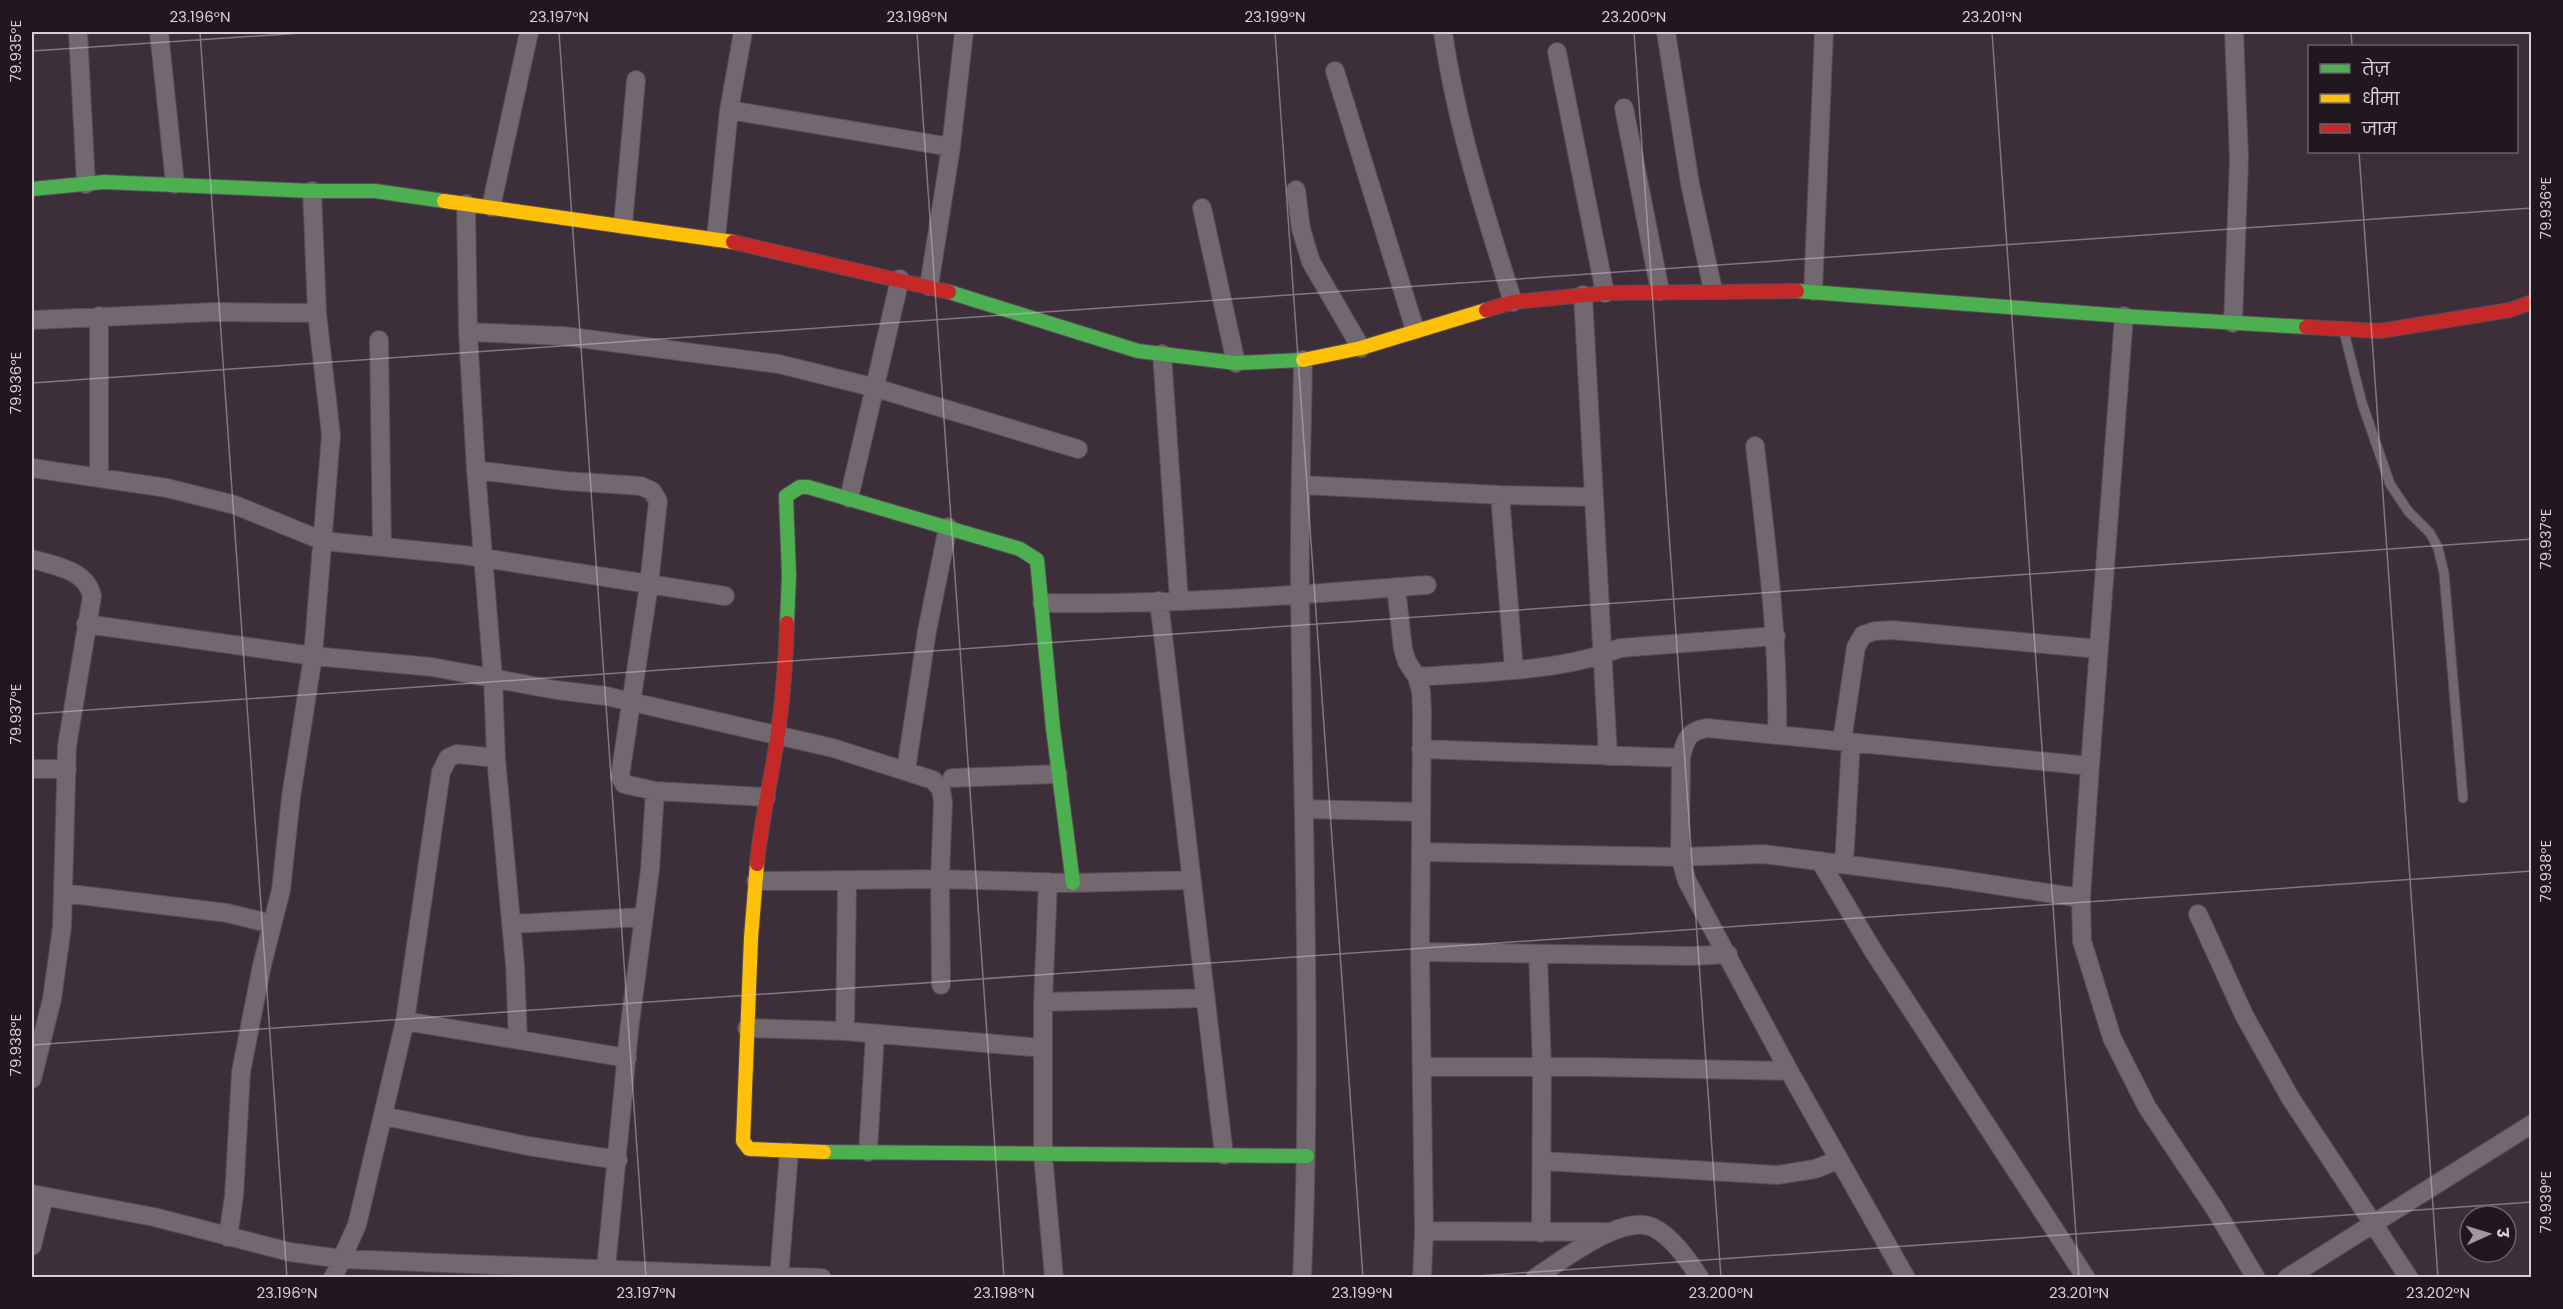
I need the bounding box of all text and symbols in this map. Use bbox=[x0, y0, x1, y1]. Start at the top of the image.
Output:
text: 23.196°N bbox=[169, 6, 231, 27]
text: 23.197°N bbox=[529, 6, 589, 27]
text: 23.198°N bbox=[886, 6, 948, 27]
text: 23.199°N bbox=[1244, 6, 1306, 27]
text: 23.200°N bbox=[1602, 6, 1666, 27]
text: 23.201°N bbox=[1962, 6, 2022, 27]
text: 79.935°E bbox=[5, 20, 26, 82]
legend bbox=[2308, 45, 2518, 153]
text: तेज़ bbox=[2361, 56, 2390, 81]
text: धीमा bbox=[2362, 86, 2400, 111]
text: जाम bbox=[2361, 116, 2397, 141]
text: 79.936°E bbox=[2535, 177, 2556, 239]
text: 79.936°E bbox=[5, 352, 26, 414]
text: 79.937°E bbox=[2535, 508, 2556, 570]
text: 79.937°E bbox=[5, 683, 26, 745]
text: 79.938°E bbox=[2535, 840, 2556, 902]
text: 79.938°E bbox=[5, 1014, 26, 1076]
text: 79.939°E bbox=[2535, 1171, 2556, 1233]
north arrow bbox=[2458, 1204, 2518, 1264]
text: उ bbox=[2491, 1227, 2514, 1239]
text: 23.196°N bbox=[256, 1282, 318, 1303]
text: 23.197°N bbox=[616, 1282, 676, 1303]
text: 23.198°N bbox=[973, 1282, 1035, 1303]
text: 23.199°N bbox=[1331, 1282, 1393, 1303]
text: 23.200°N bbox=[1689, 1282, 1753, 1303]
text: 23.201°N bbox=[2049, 1282, 2109, 1303]
text: 23.202°N bbox=[2406, 1282, 2470, 1303]

